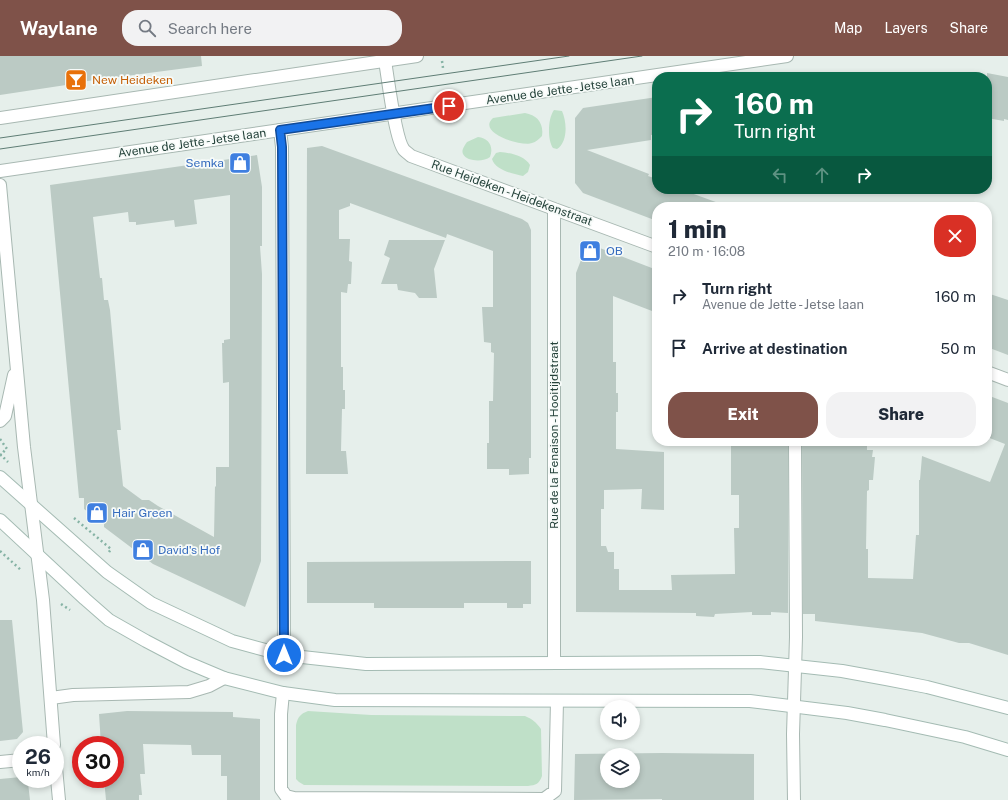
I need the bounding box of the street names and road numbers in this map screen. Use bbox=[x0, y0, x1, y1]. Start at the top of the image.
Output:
street label: Avenue de Jette - Jetse laan bbox=[485, 73, 635, 107]
street label: Avenue de Jette - Jetse laan bbox=[117, 126, 267, 160]
street label: Rue Heideken - Heidekenstraat bbox=[430, 157, 595, 229]
street label: Rue de la Fenaison - Hooitijdstraat bbox=[547, 341, 561, 529]

